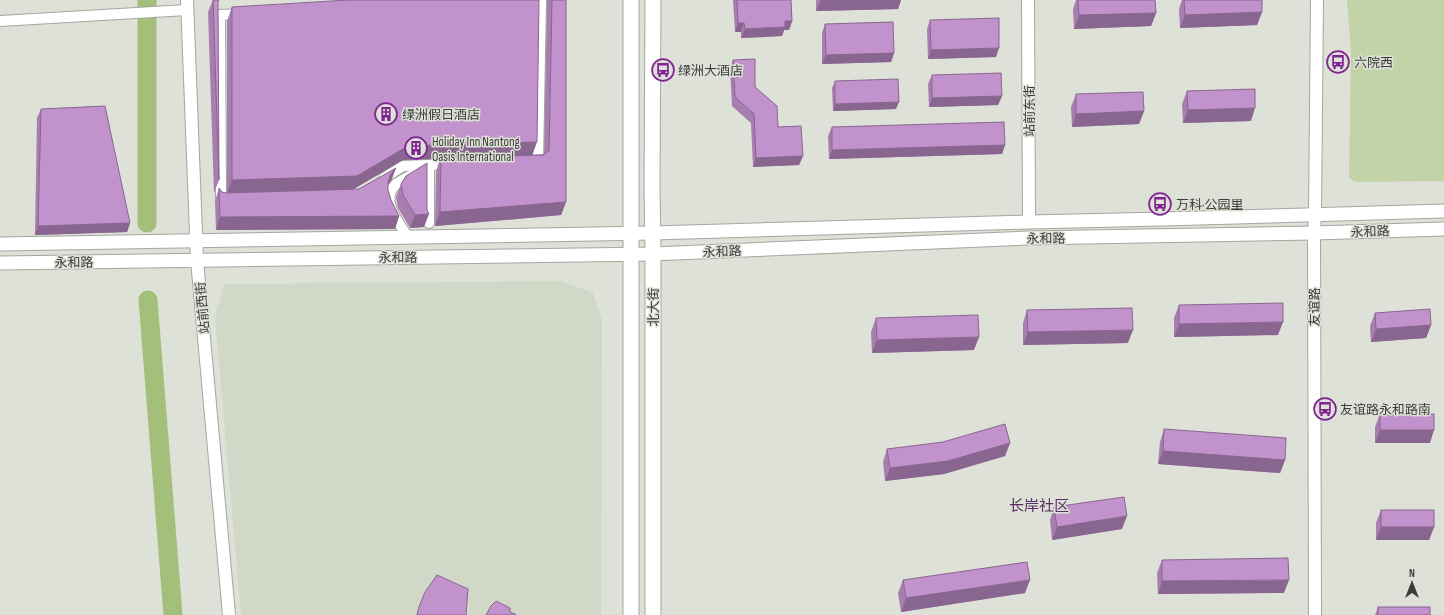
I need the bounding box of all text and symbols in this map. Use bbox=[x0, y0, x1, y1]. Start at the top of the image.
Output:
bus stop icon: 六院西 bbox=[1325, 49, 1351, 75]
place label: 六院西 bbox=[1354, 55, 1393, 71]
bus stop icon: 绿洲大酒店 bbox=[650, 57, 676, 83]
place label: 绿洲大酒店 bbox=[678, 63, 743, 79]
street label: 站前东街 bbox=[1022, 85, 1038, 137]
building icon: 绿洲假日酒店 bbox=[373, 101, 399, 127]
place label: 绿洲假日酒店 bbox=[402, 107, 480, 123]
place label: Holiday Inn Nantong Oasis International bbox=[432, 134, 520, 165]
building icon: Holiday Inn Nantong Oasis International bbox=[403, 135, 429, 161]
bus stop icon: 万科·公园里 bbox=[1147, 191, 1173, 217]
place label: 万科·公园里 bbox=[1176, 197, 1244, 213]
street label: 永和路 bbox=[1350, 223, 1390, 241]
street label: 永和路 bbox=[1026, 231, 1066, 247]
street label: 永和路 bbox=[702, 243, 742, 261]
street label: 永和路 bbox=[378, 250, 418, 266]
street label: 永和路 bbox=[54, 255, 94, 271]
street label: 站前西街 bbox=[193, 281, 213, 335]
street label: 北大街 bbox=[646, 287, 662, 327]
street label: 友谊路 bbox=[1307, 287, 1323, 327]
bus stop icon: 友谊路永和路南 bbox=[1312, 396, 1338, 422]
place label: 友谊路永和路南 bbox=[1340, 402, 1431, 418]
district label: 长岸社区 bbox=[1009, 497, 1069, 516]
north arrow bbox=[1392, 563, 1432, 603]
text: N bbox=[1409, 567, 1415, 580]

